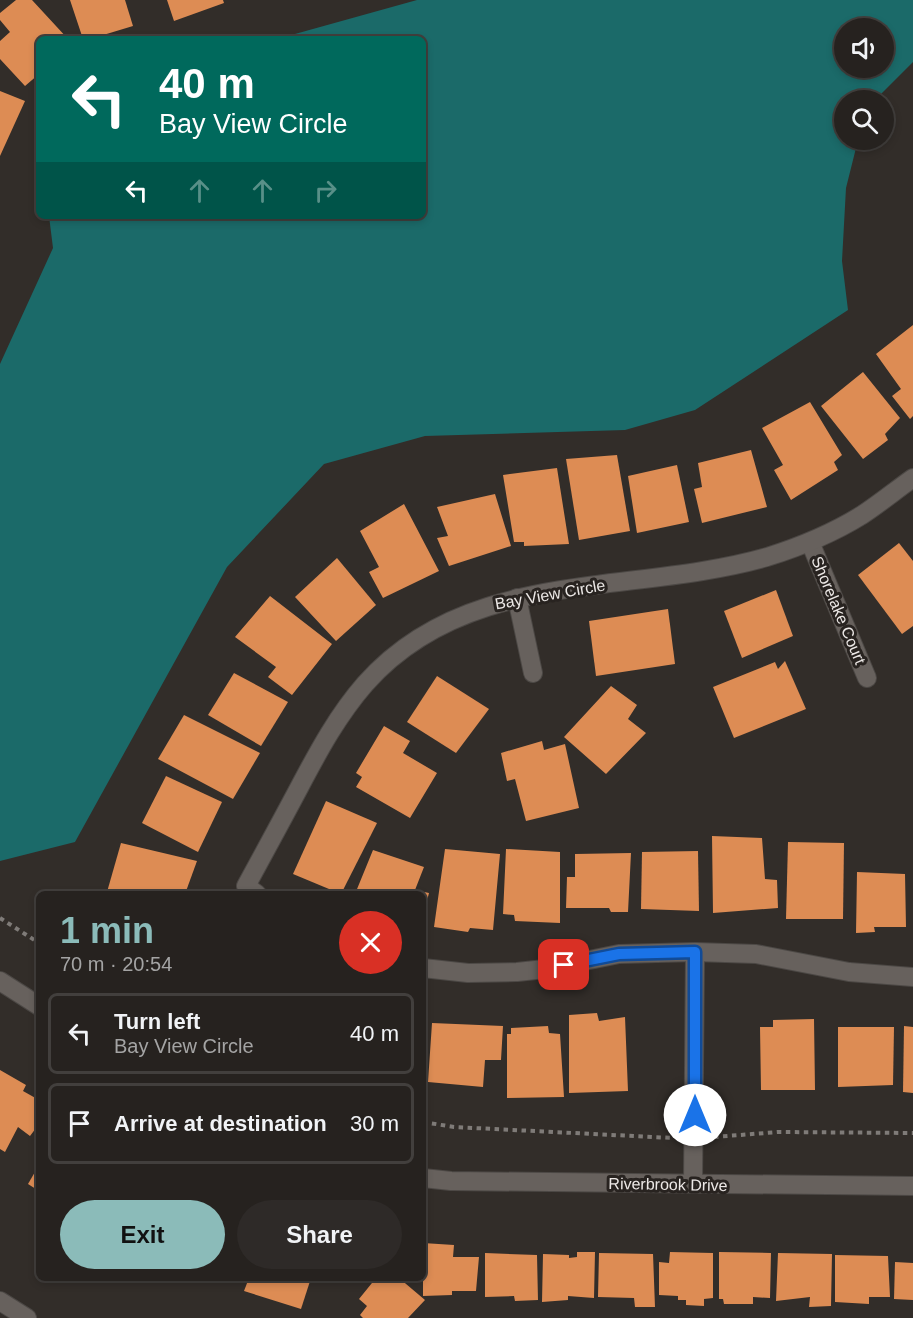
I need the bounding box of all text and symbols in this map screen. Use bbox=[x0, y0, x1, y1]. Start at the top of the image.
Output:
map controls bbox=[834, 18, 894, 150]
button: sound bbox=[834, 18, 894, 78]
icon: left bbox=[60, 60, 138, 138]
text: 40 m bbox=[159, 60, 255, 107]
button: search bbox=[834, 90, 894, 150]
text: Bay View Circle bbox=[159, 109, 348, 139]
icon: left bbox=[120, 174, 153, 207]
icon: ahead bbox=[183, 174, 216, 207]
icon: ahead bbox=[246, 174, 279, 207]
icon: right bbox=[309, 174, 342, 207]
street label: Shorelake Court bbox=[808, 554, 869, 667]
street label: Bay View Circle bbox=[494, 576, 607, 613]
text: 1 min bbox=[60, 910, 154, 951]
button: close bbox=[339, 911, 402, 974]
pin bbox=[538, 939, 589, 990]
icon: arrive bbox=[547, 948, 580, 981]
text: 70 m · 20:54 bbox=[60, 953, 172, 975]
text: Turn left bbox=[114, 1009, 200, 1034]
icon: left bbox=[63, 1017, 96, 1050]
text: 40 m bbox=[350, 1021, 399, 1046]
text: Bay View Circle bbox=[114, 1035, 254, 1057]
position arrow bbox=[663, 1083, 727, 1147]
icon: arrive bbox=[63, 1107, 96, 1140]
text: Arrive at destination bbox=[114, 1111, 327, 1136]
text: 30 m bbox=[350, 1111, 399, 1136]
street label: Riverbrook Drive bbox=[608, 1175, 728, 1194]
button: Exit bbox=[60, 1200, 225, 1269]
button: Share bbox=[237, 1200, 402, 1269]

